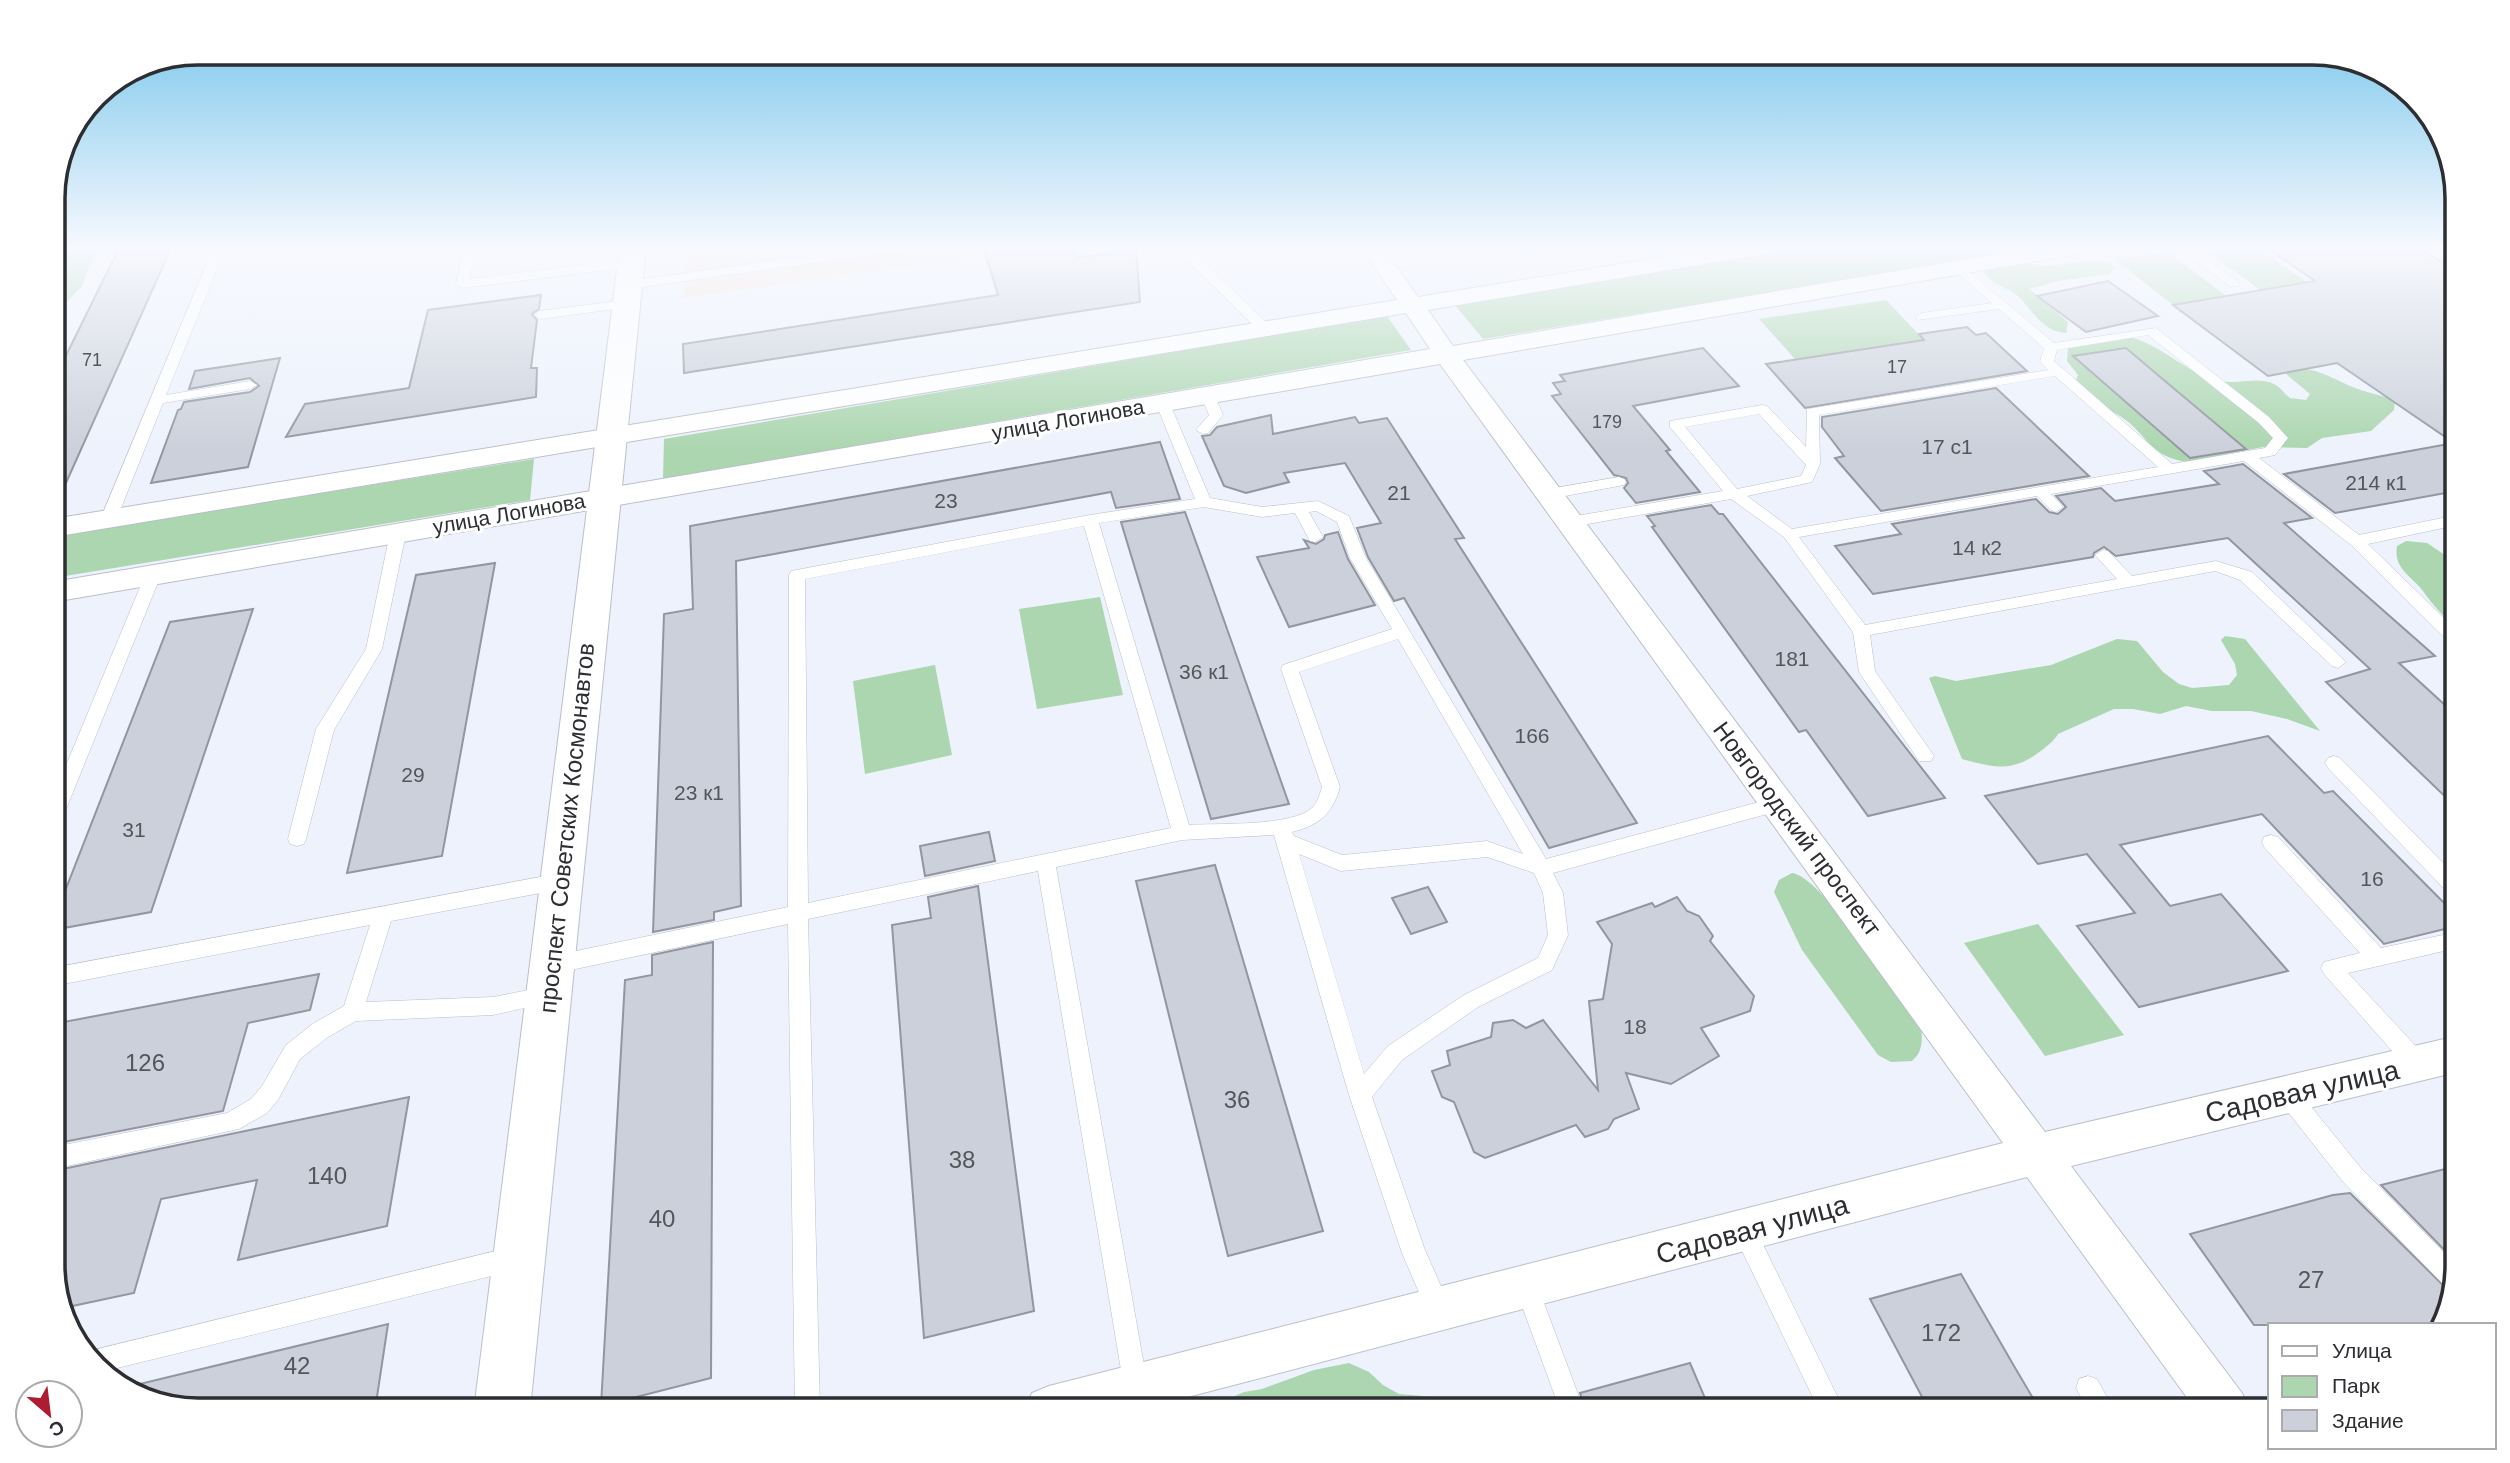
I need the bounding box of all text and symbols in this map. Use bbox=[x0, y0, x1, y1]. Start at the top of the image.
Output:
house number: 71 bbox=[82, 350, 102, 370]
house number: 17 bbox=[1887, 357, 1907, 377]
street label: улица Логинова bbox=[990, 395, 1146, 444]
house number: 179 bbox=[1592, 412, 1622, 432]
house number: 17 с1 bbox=[1921, 435, 1973, 458]
house number: 214 к1 bbox=[2345, 471, 2407, 494]
house number: 21 bbox=[1387, 481, 1411, 504]
street label: улица Логинова bbox=[431, 489, 587, 538]
house number: 23 bbox=[934, 489, 958, 512]
house number: 14 к2 bbox=[1952, 536, 2002, 559]
street label: проспект Советских Космонавтов bbox=[534, 641, 599, 1014]
house number: 181 bbox=[1774, 647, 1810, 670]
house number: 36 к1 bbox=[1179, 660, 1229, 683]
street label: Новгородский проспект bbox=[1708, 716, 1887, 941]
house number: 166 bbox=[1514, 724, 1550, 747]
house number: 29 bbox=[401, 763, 425, 786]
house number: 23 к1 bbox=[674, 781, 724, 804]
house number: 31 bbox=[122, 818, 146, 841]
house number: 16 bbox=[2360, 867, 2384, 890]
house number: 18 bbox=[1623, 1015, 1647, 1038]
house number: 126 bbox=[125, 1049, 165, 1076]
street label: Садовая улица bbox=[2202, 1054, 2403, 1129]
house number: 36 bbox=[1224, 1086, 1250, 1113]
house number: 38 bbox=[949, 1146, 975, 1173]
house number: 140 bbox=[307, 1162, 347, 1189]
street label: Садовая улица bbox=[1652, 1189, 1852, 1270]
house number: 40 bbox=[649, 1205, 675, 1232]
house number: 27 bbox=[2298, 1266, 2324, 1293]
house number: 172 bbox=[1921, 1319, 1961, 1346]
legend bbox=[2268, 1323, 2496, 1449]
text: Улица bbox=[2332, 1339, 2392, 1362]
house number: 42 bbox=[284, 1352, 310, 1379]
text: Парк bbox=[2332, 1374, 2380, 1397]
north arrow bbox=[14, 1379, 84, 1449]
text: Здание bbox=[2332, 1409, 2404, 1432]
text: С bbox=[46, 1416, 68, 1441]

